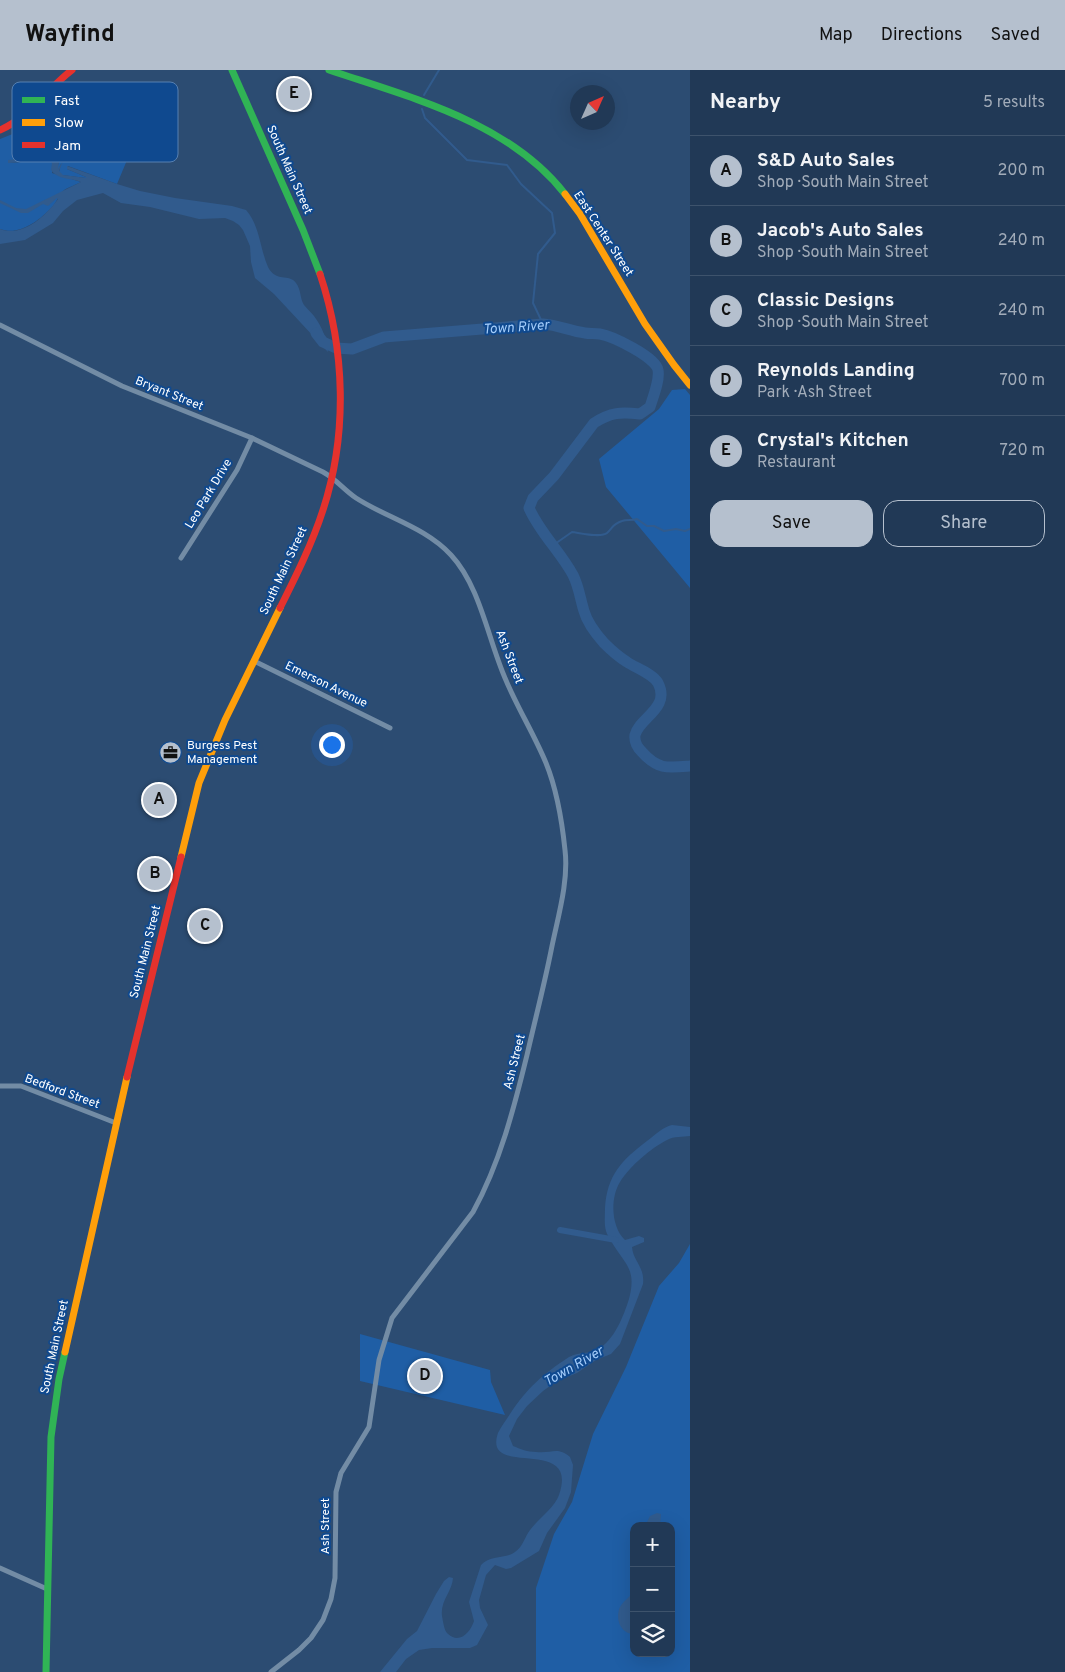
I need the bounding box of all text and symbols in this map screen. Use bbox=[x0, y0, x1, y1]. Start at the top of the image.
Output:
text: Wayfind bbox=[25, 20, 115, 50]
text: Map bbox=[819, 24, 853, 47]
text: Directions bbox=[881, 24, 963, 47]
text: Saved bbox=[991, 24, 1040, 47]
pin: E bbox=[278, 75, 310, 113]
legend bbox=[12, 82, 178, 162]
north arrow bbox=[570, 85, 615, 130]
text: Nearby bbox=[710, 89, 781, 116]
text: Fast bbox=[54, 93, 80, 110]
text: 5 results bbox=[983, 93, 1045, 113]
text: Slow bbox=[54, 115, 84, 132]
street label: South Main Street bbox=[262, 123, 316, 217]
text: Jam bbox=[54, 138, 81, 155]
text: S&D Auto Sales bbox=[757, 149, 895, 173]
text: A bbox=[720, 161, 732, 181]
text: 200 m bbox=[997, 161, 1045, 181]
text: Shop · South Main Street bbox=[757, 173, 929, 193]
street label: East Center Street bbox=[569, 188, 637, 280]
text: Jacob's Auto Sales bbox=[757, 219, 924, 243]
text: B bbox=[720, 231, 732, 251]
text: 240 m bbox=[998, 231, 1045, 251]
text: Shop · South Main Street bbox=[757, 243, 929, 263]
text: Classic Designs bbox=[757, 289, 894, 313]
text: C bbox=[721, 301, 731, 321]
text: 240 m bbox=[998, 301, 1045, 321]
text: Shop · South Main Street bbox=[757, 313, 929, 333]
water label: Town River bbox=[482, 317, 551, 339]
text: Reynolds Landing bbox=[757, 359, 915, 383]
text: D bbox=[720, 371, 732, 391]
text: 700 m bbox=[999, 371, 1045, 391]
street label: Bryant Street bbox=[133, 373, 205, 415]
text: Park · Ash Street bbox=[757, 383, 872, 403]
text: Crystal's Kitchen bbox=[757, 429, 909, 453]
text: E bbox=[721, 441, 731, 461]
text: 720 m bbox=[1000, 441, 1045, 461]
text: Restaurant bbox=[757, 453, 836, 473]
street label: Leo Park Drive bbox=[182, 456, 236, 532]
button: Save bbox=[710, 500, 873, 547]
button: Share bbox=[883, 500, 1045, 547]
street label: South Main Street bbox=[257, 524, 311, 618]
street label: Ash Street bbox=[491, 628, 527, 686]
street label: Emerson Avenue bbox=[282, 658, 370, 712]
your location bbox=[319, 732, 345, 758]
place label: Burgess Pest Management bbox=[187, 738, 257, 768]
office icon: Burgess Pest Management bbox=[159, 741, 183, 765]
pin: A bbox=[143, 781, 175, 819]
pin: B bbox=[139, 855, 171, 893]
street label: South Main Street bbox=[127, 904, 165, 1000]
pin: C bbox=[189, 907, 221, 945]
street label: Ash Street bbox=[500, 1033, 530, 1091]
street label: Bedford Street bbox=[22, 1071, 102, 1113]
street label: South Main Street bbox=[37, 1299, 73, 1395]
water label: Town River bbox=[541, 1342, 608, 1391]
pin: D bbox=[409, 1357, 441, 1395]
street label: Ash Street bbox=[318, 1498, 334, 1554]
map controls bbox=[630, 1522, 675, 1657]
button: + bbox=[630, 1522, 675, 1567]
button: − bbox=[630, 1567, 675, 1612]
button: layers bbox=[630, 1612, 675, 1657]

